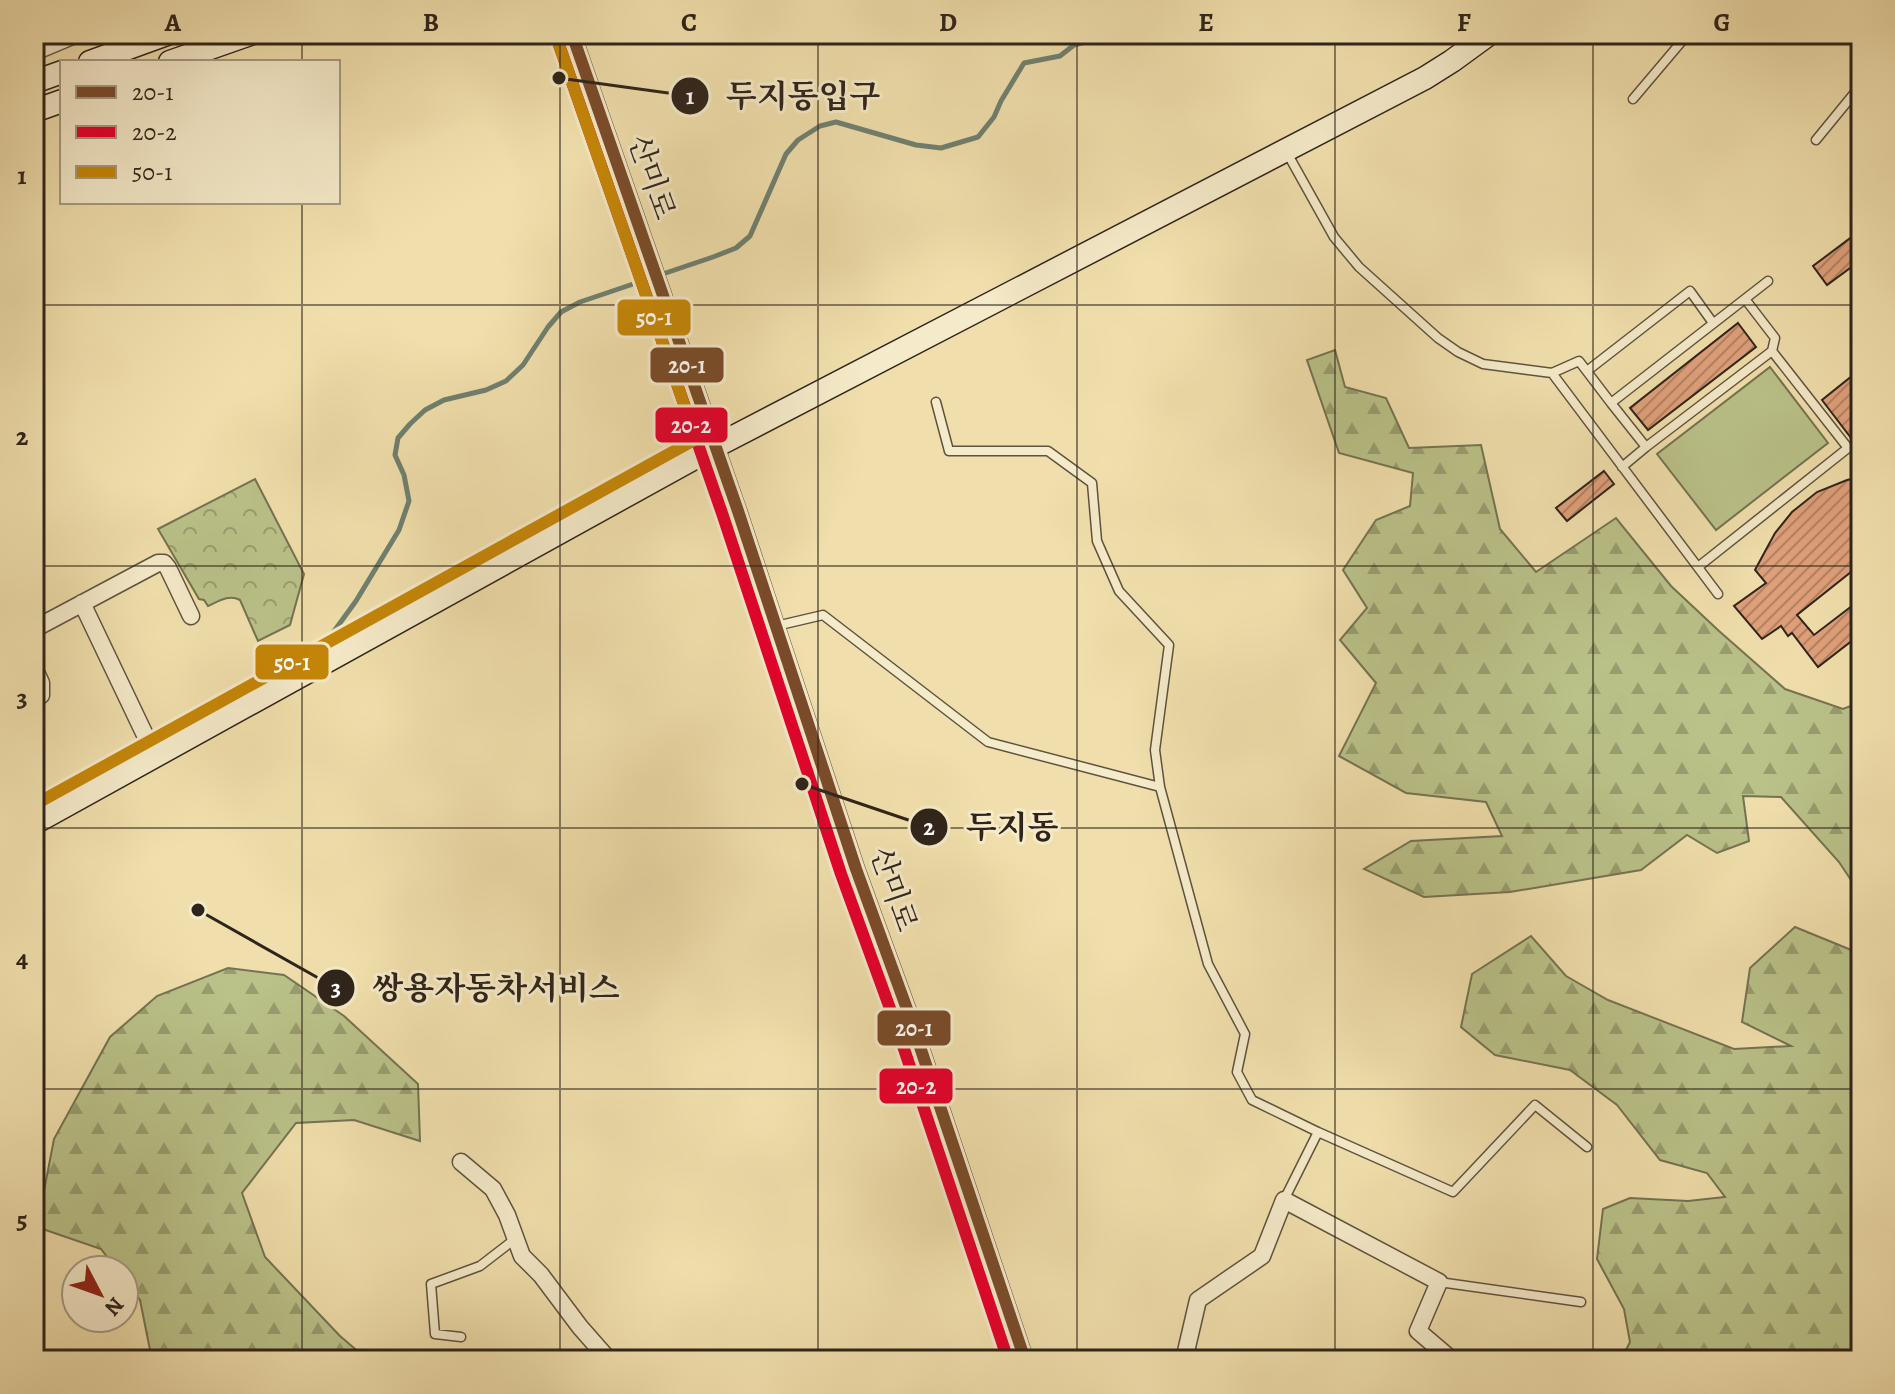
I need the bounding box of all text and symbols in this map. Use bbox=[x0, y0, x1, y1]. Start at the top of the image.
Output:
text: A bbox=[164, 5, 182, 40]
text: B bbox=[423, 5, 439, 40]
text: C bbox=[681, 5, 697, 40]
text: D bbox=[939, 5, 957, 40]
text: E bbox=[1198, 5, 1214, 40]
text: F bbox=[1457, 5, 1471, 40]
text: G bbox=[1713, 5, 1731, 40]
legend bbox=[60, 60, 340, 204]
callout: 두지동입구 bbox=[670, 68, 896, 124]
text: 두지동입구 bbox=[726, 74, 880, 118]
text: 20-1 bbox=[132, 76, 174, 108]
text: 1 bbox=[686, 80, 695, 112]
text: 20-2 bbox=[132, 116, 177, 148]
street label: 산미로 bbox=[619, 129, 685, 225]
text: 50-1 bbox=[132, 156, 172, 188]
text: 1 bbox=[17, 158, 27, 193]
line badge: 50-1 bbox=[616, 298, 692, 337]
text: 50-1 bbox=[636, 303, 672, 333]
line badge: 20-1 bbox=[649, 346, 725, 384]
text: 20-1 bbox=[668, 351, 706, 381]
line badge: 20-2 bbox=[654, 406, 729, 444]
text: 20-2 bbox=[671, 411, 711, 441]
text: 2 bbox=[16, 419, 29, 454]
line badge: 50-1 bbox=[254, 643, 330, 681]
text: 50-1 bbox=[274, 648, 310, 678]
text: 3 bbox=[16, 680, 28, 715]
callout: 두지동 bbox=[909, 799, 1074, 855]
text: 두지동 bbox=[966, 805, 1058, 849]
text: 2 bbox=[923, 811, 935, 843]
street label: 산미로 bbox=[861, 841, 927, 937]
text: 4 bbox=[16, 941, 28, 976]
callout: 쌍용자동차서비스 bbox=[316, 960, 636, 1016]
text: 쌍용자동차서비스 bbox=[372, 966, 620, 1010]
text: 3 bbox=[331, 972, 341, 1004]
line badge: 20-1 bbox=[876, 1009, 952, 1047]
text: 20-1 bbox=[895, 1014, 933, 1044]
line badge: 20-2 bbox=[878, 1067, 954, 1105]
text: 20-2 bbox=[896, 1072, 936, 1102]
text: 5 bbox=[16, 1202, 28, 1237]
north arrow bbox=[60, 1254, 140, 1334]
text: N bbox=[98, 1291, 131, 1322]

